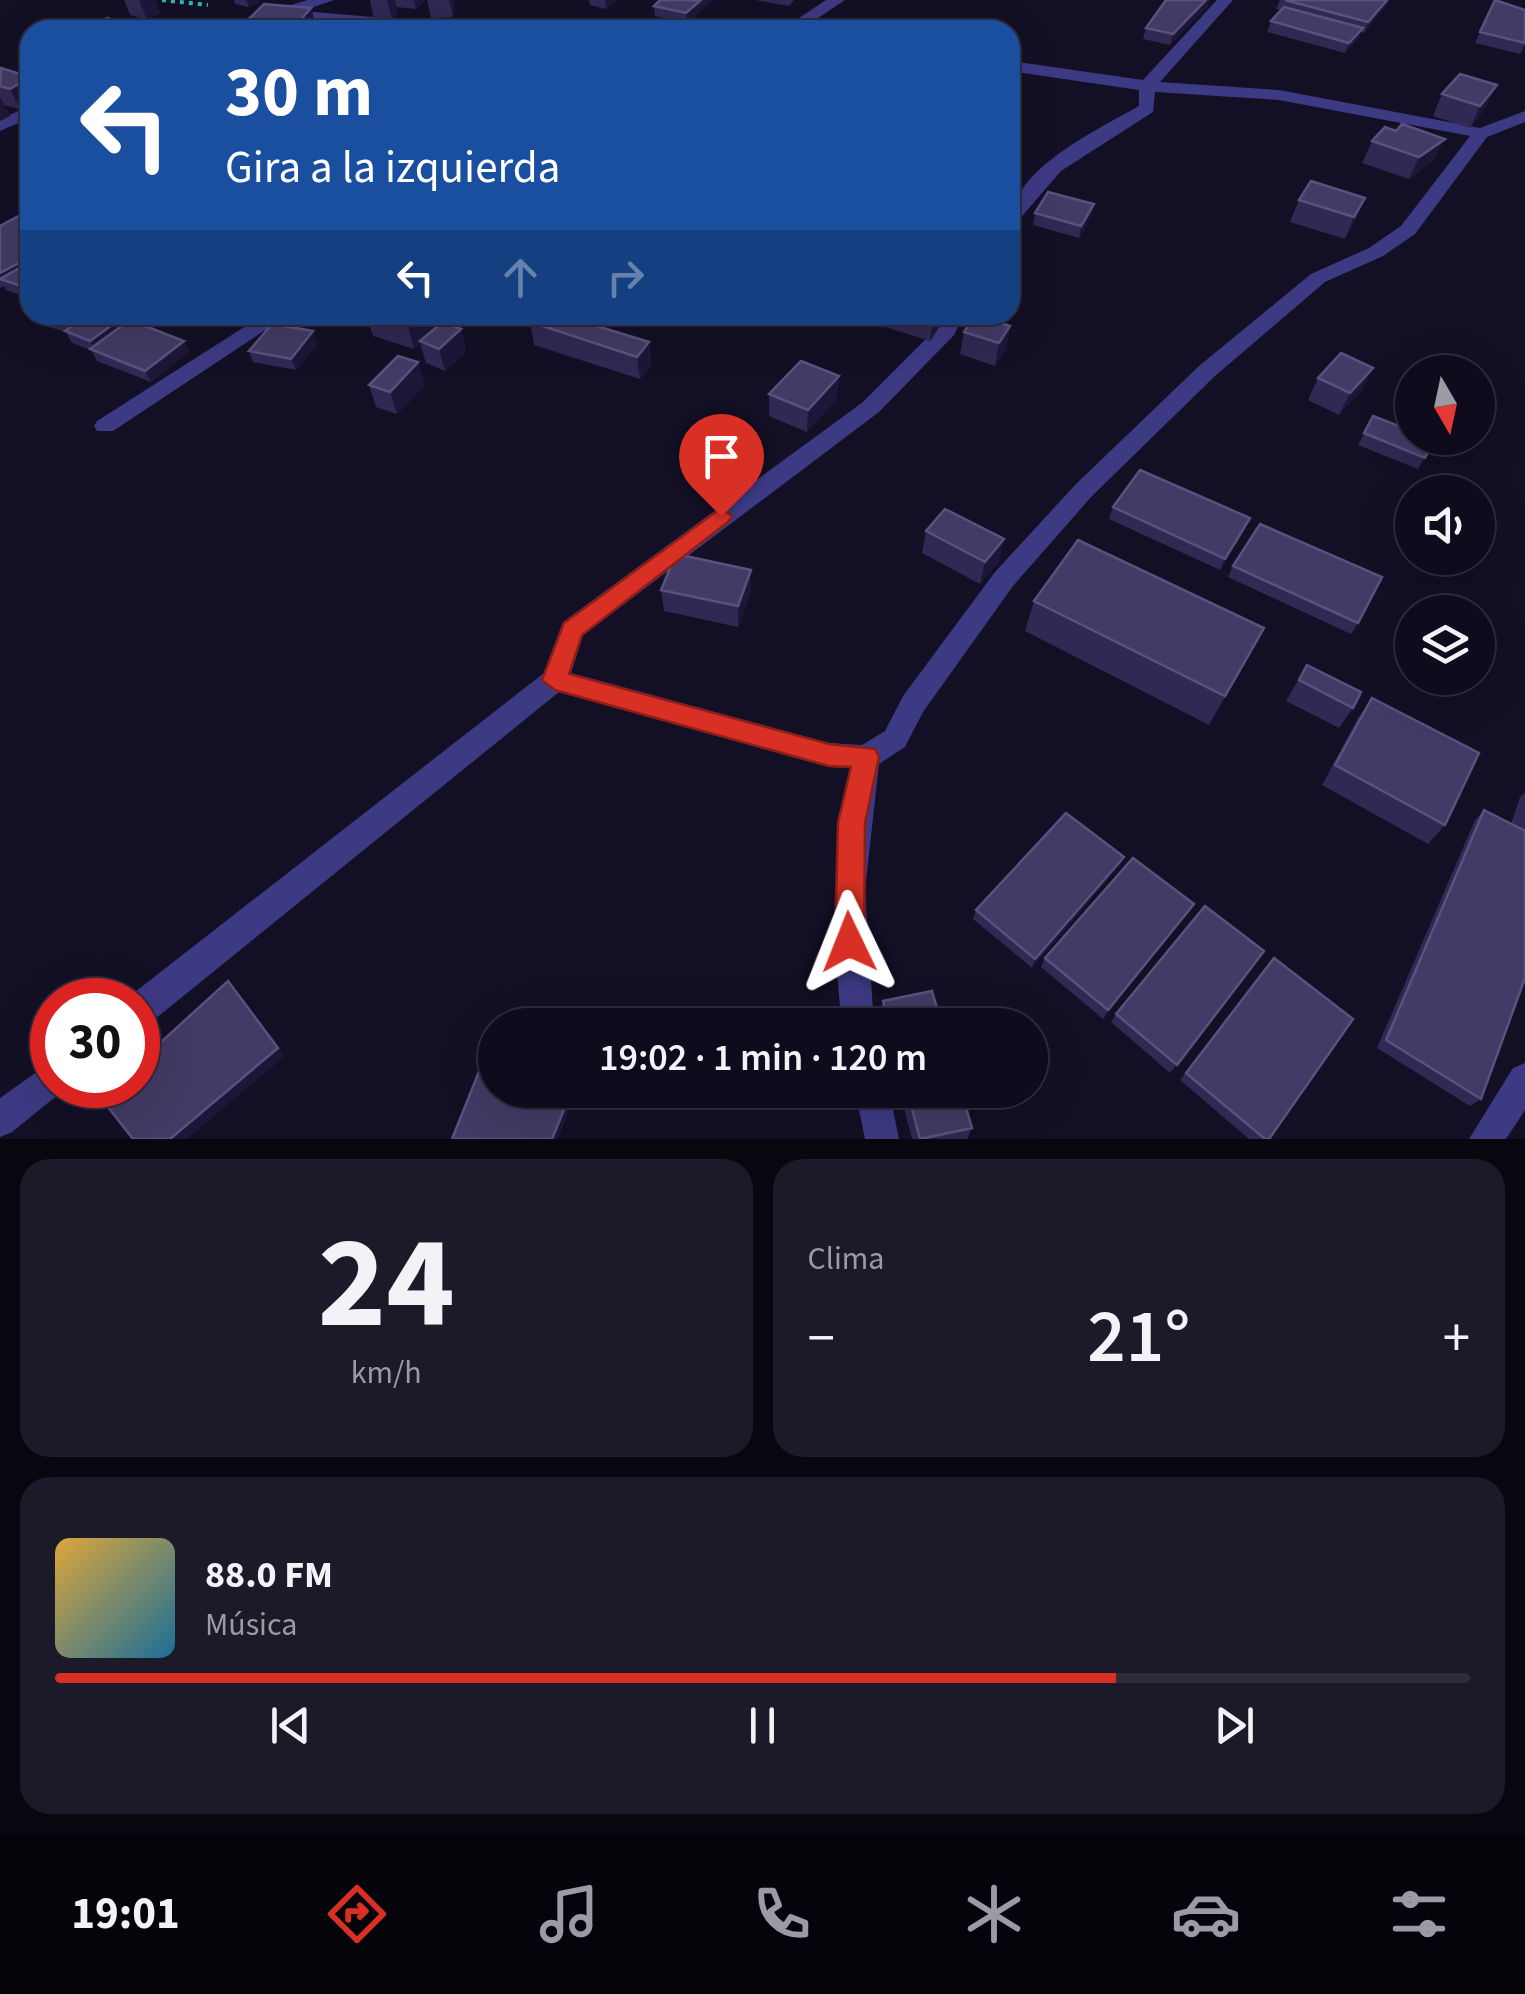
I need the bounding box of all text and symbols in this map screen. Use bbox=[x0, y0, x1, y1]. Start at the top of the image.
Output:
text: 30 m bbox=[225, 43, 373, 143]
icon: left bbox=[60, 60, 190, 190]
text: Gira a la izquierda bbox=[225, 136, 560, 200]
icon: left bbox=[388, 250, 443, 305]
icon: ahead bbox=[493, 250, 548, 305]
icon: right bbox=[598, 250, 653, 305]
north arrow bbox=[1395, 355, 1495, 455]
map controls bbox=[1395, 355, 1495, 695]
pin bbox=[679, 414, 764, 517]
icon: arrive bbox=[694, 429, 749, 484]
button: sound bbox=[1395, 475, 1495, 575]
button: layers bbox=[1395, 595, 1495, 695]
position arrow bbox=[797, 890, 901, 994]
speed limit sign: 30 bbox=[30, 978, 160, 1108]
text: 19:02 · 1 min · 120 m bbox=[599, 1031, 927, 1085]
text: 24 bbox=[318, 1192, 455, 1377]
text: Clima bbox=[808, 1236, 884, 1282]
text: 21° bbox=[1087, 1284, 1190, 1391]
text: − bbox=[808, 1300, 835, 1378]
text: + bbox=[1443, 1300, 1470, 1378]
text: km/h bbox=[351, 1350, 422, 1396]
text: 88.0 FM bbox=[205, 1548, 333, 1602]
text: Música bbox=[205, 1602, 297, 1648]
icon: previous bbox=[263, 1698, 318, 1753]
icon: pause bbox=[735, 1698, 790, 1753]
icon: next bbox=[1207, 1698, 1262, 1753]
icon: directions bbox=[322, 1879, 392, 1949]
icon: music bbox=[534, 1879, 604, 1949]
icon: phone bbox=[747, 1879, 817, 1949]
icon: climate bbox=[959, 1879, 1029, 1949]
icon: car bbox=[1171, 1879, 1241, 1949]
icon: filters bbox=[1384, 1879, 1454, 1949]
text: 19:01 bbox=[71, 1882, 180, 1946]

